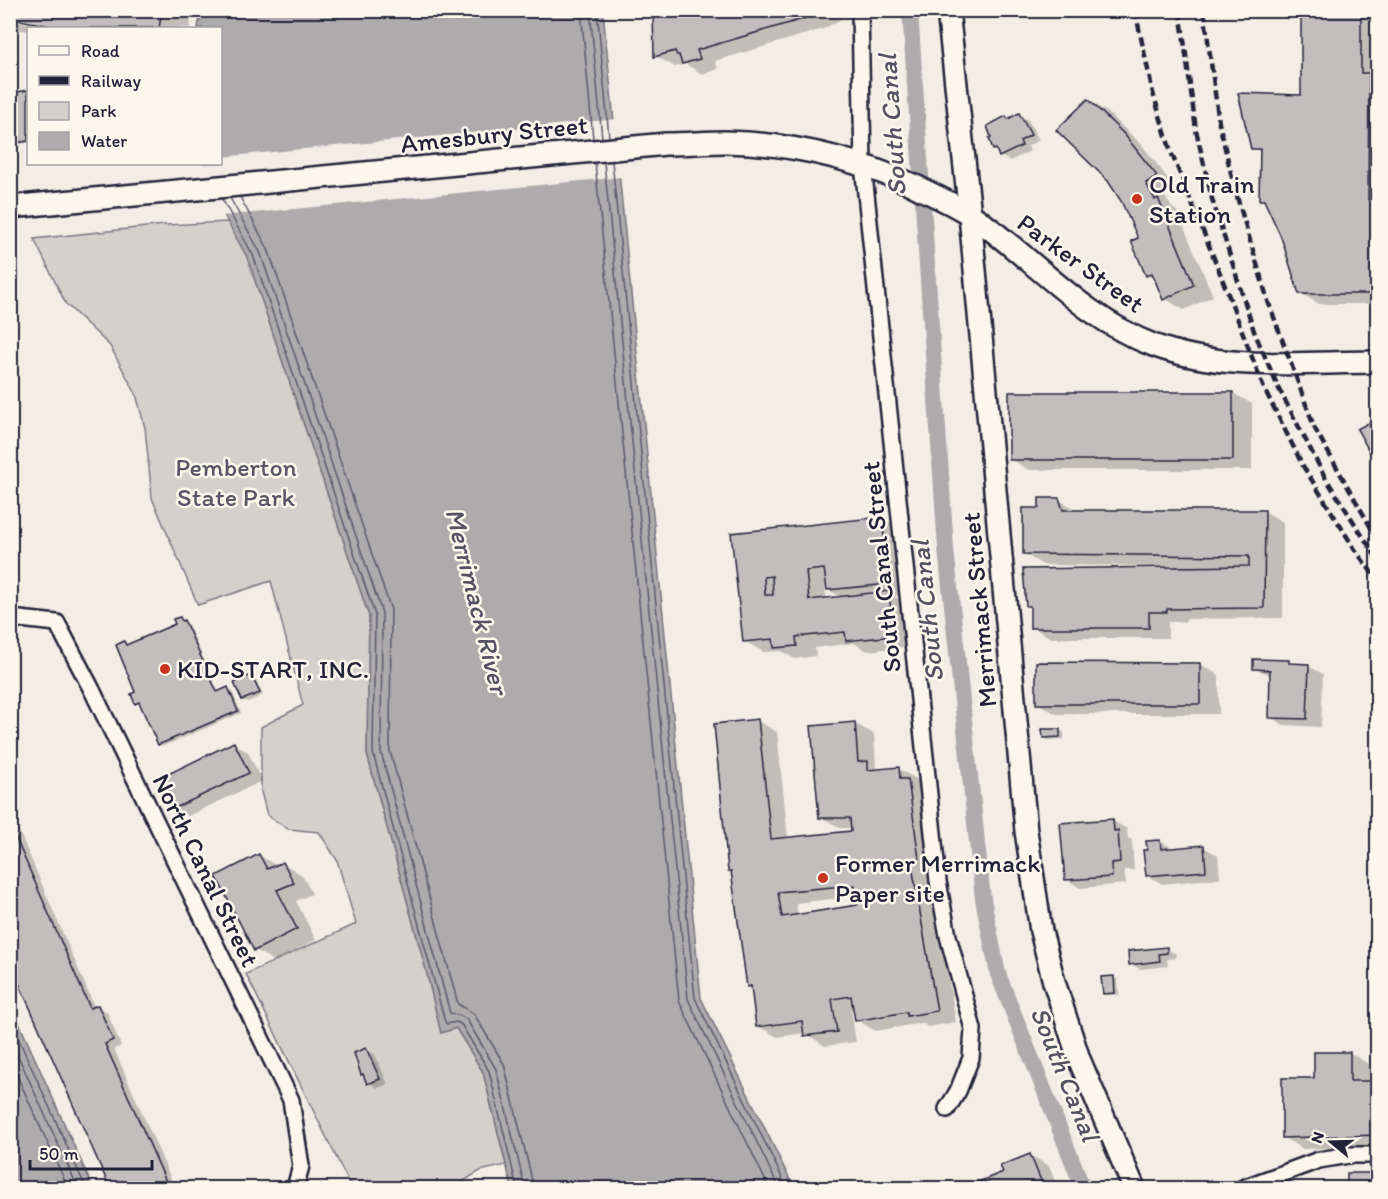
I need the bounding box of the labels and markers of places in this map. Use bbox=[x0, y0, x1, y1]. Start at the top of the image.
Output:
place label: Old Train Station bbox=[1149, 168, 1255, 230]
marker: Old Train Station bbox=[1130, 192, 1144, 206]
place label: KID-START, INC. bbox=[177, 653, 369, 685]
marker: KID-START, INC. bbox=[158, 662, 172, 676]
place label: Former Merrimack Paper site bbox=[835, 847, 1040, 909]
marker: Former Merrimack Paper site bbox=[816, 871, 830, 885]

